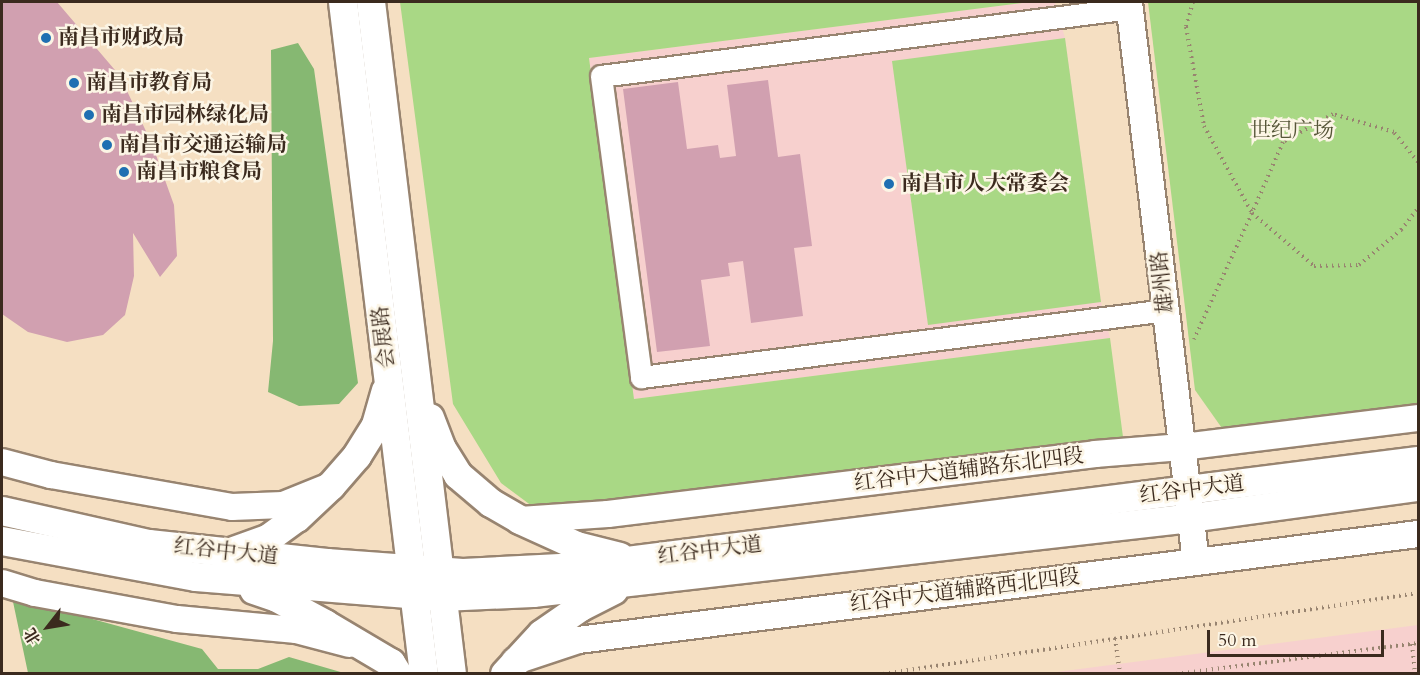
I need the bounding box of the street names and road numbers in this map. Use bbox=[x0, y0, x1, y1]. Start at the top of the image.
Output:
street label: 雄州路 bbox=[1147, 249, 1179, 315]
street label: 会展路 bbox=[368, 304, 400, 370]
street label: 红谷中大道辅路东北四段 bbox=[853, 443, 1085, 497]
street label: 红谷中大道 bbox=[1138, 471, 1246, 509]
street label: 红谷中大道 bbox=[656, 532, 764, 570]
street label: 红谷中大道 bbox=[172, 534, 280, 570]
street label: 红谷中大道辅路西北四段 bbox=[849, 564, 1081, 618]

